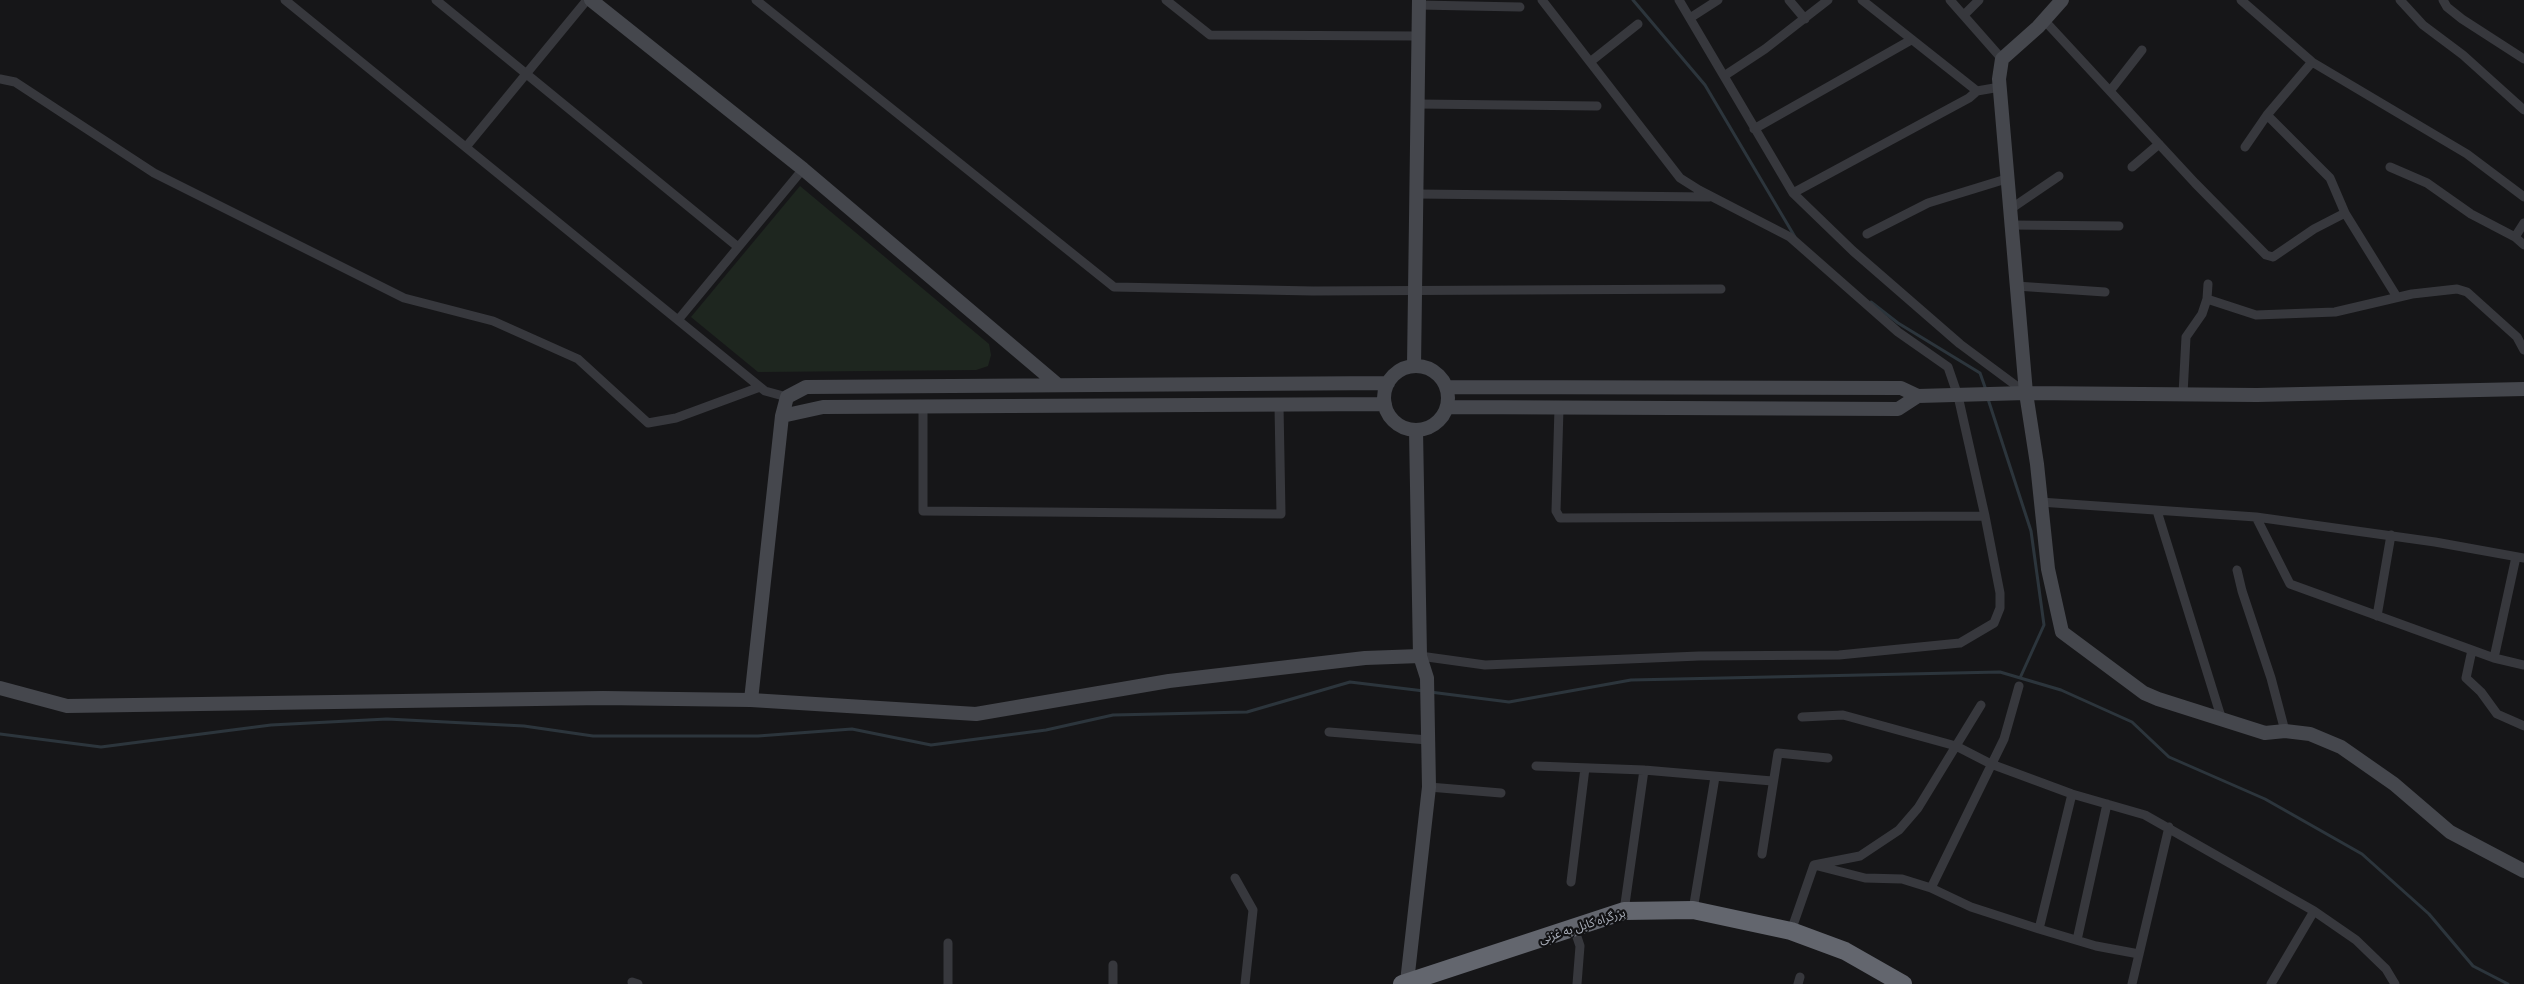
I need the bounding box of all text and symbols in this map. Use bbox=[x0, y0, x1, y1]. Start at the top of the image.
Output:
street label: بزرگراه کابل به غزنی bbox=[1537, 905, 1627, 947]

